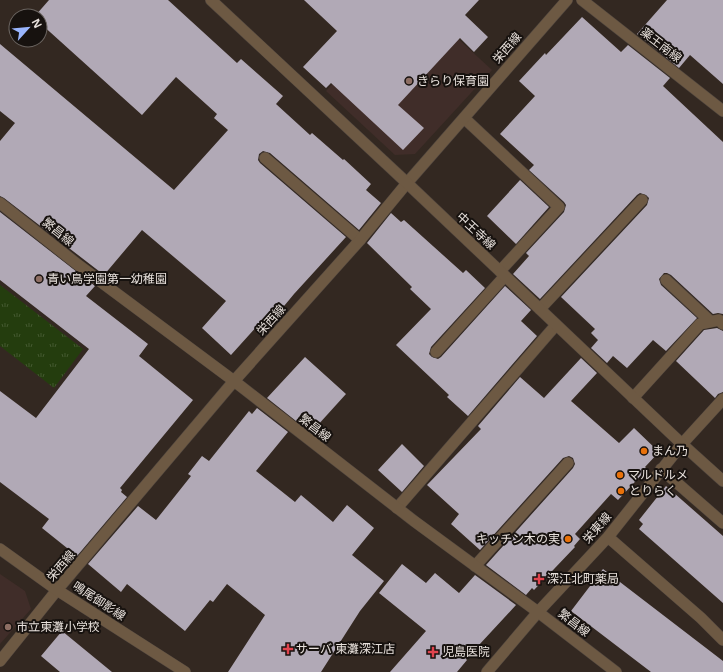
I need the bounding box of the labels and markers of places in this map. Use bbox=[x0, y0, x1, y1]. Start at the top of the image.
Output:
place label: きらり保育園 bbox=[417, 72, 489, 89]
marker: きらり保育園 bbox=[404, 76, 414, 86]
place label: 青い鳥学園第一幼稚園 bbox=[47, 270, 167, 287]
marker: 青い鳥学園第一幼稚園 bbox=[34, 274, 44, 284]
place label: まん乃 bbox=[652, 442, 688, 459]
marker: まん乃 bbox=[639, 446, 649, 456]
place label: マルドルメ bbox=[628, 466, 688, 483]
marker: マルドルメ bbox=[615, 470, 625, 480]
place label: とりらく bbox=[629, 482, 677, 499]
marker: とりらく bbox=[616, 486, 626, 496]
place label: キッチン木の実 bbox=[476, 530, 560, 547]
marker: キッチン木の実 bbox=[563, 534, 573, 544]
place label: 深江北町薬局 bbox=[547, 570, 619, 587]
marker: 深江北町薬局 bbox=[534, 574, 544, 584]
place label: 市立東灘小学校 bbox=[16, 618, 100, 635]
marker: 市立東灘小学校 bbox=[3, 622, 13, 632]
place label: サーバ 東灘深江店 bbox=[296, 640, 395, 657]
place label: 児島医院 bbox=[442, 643, 490, 660]
marker: サーバ 東灘深江店 bbox=[283, 644, 293, 654]
marker: 児島医院 bbox=[427, 646, 439, 658]

